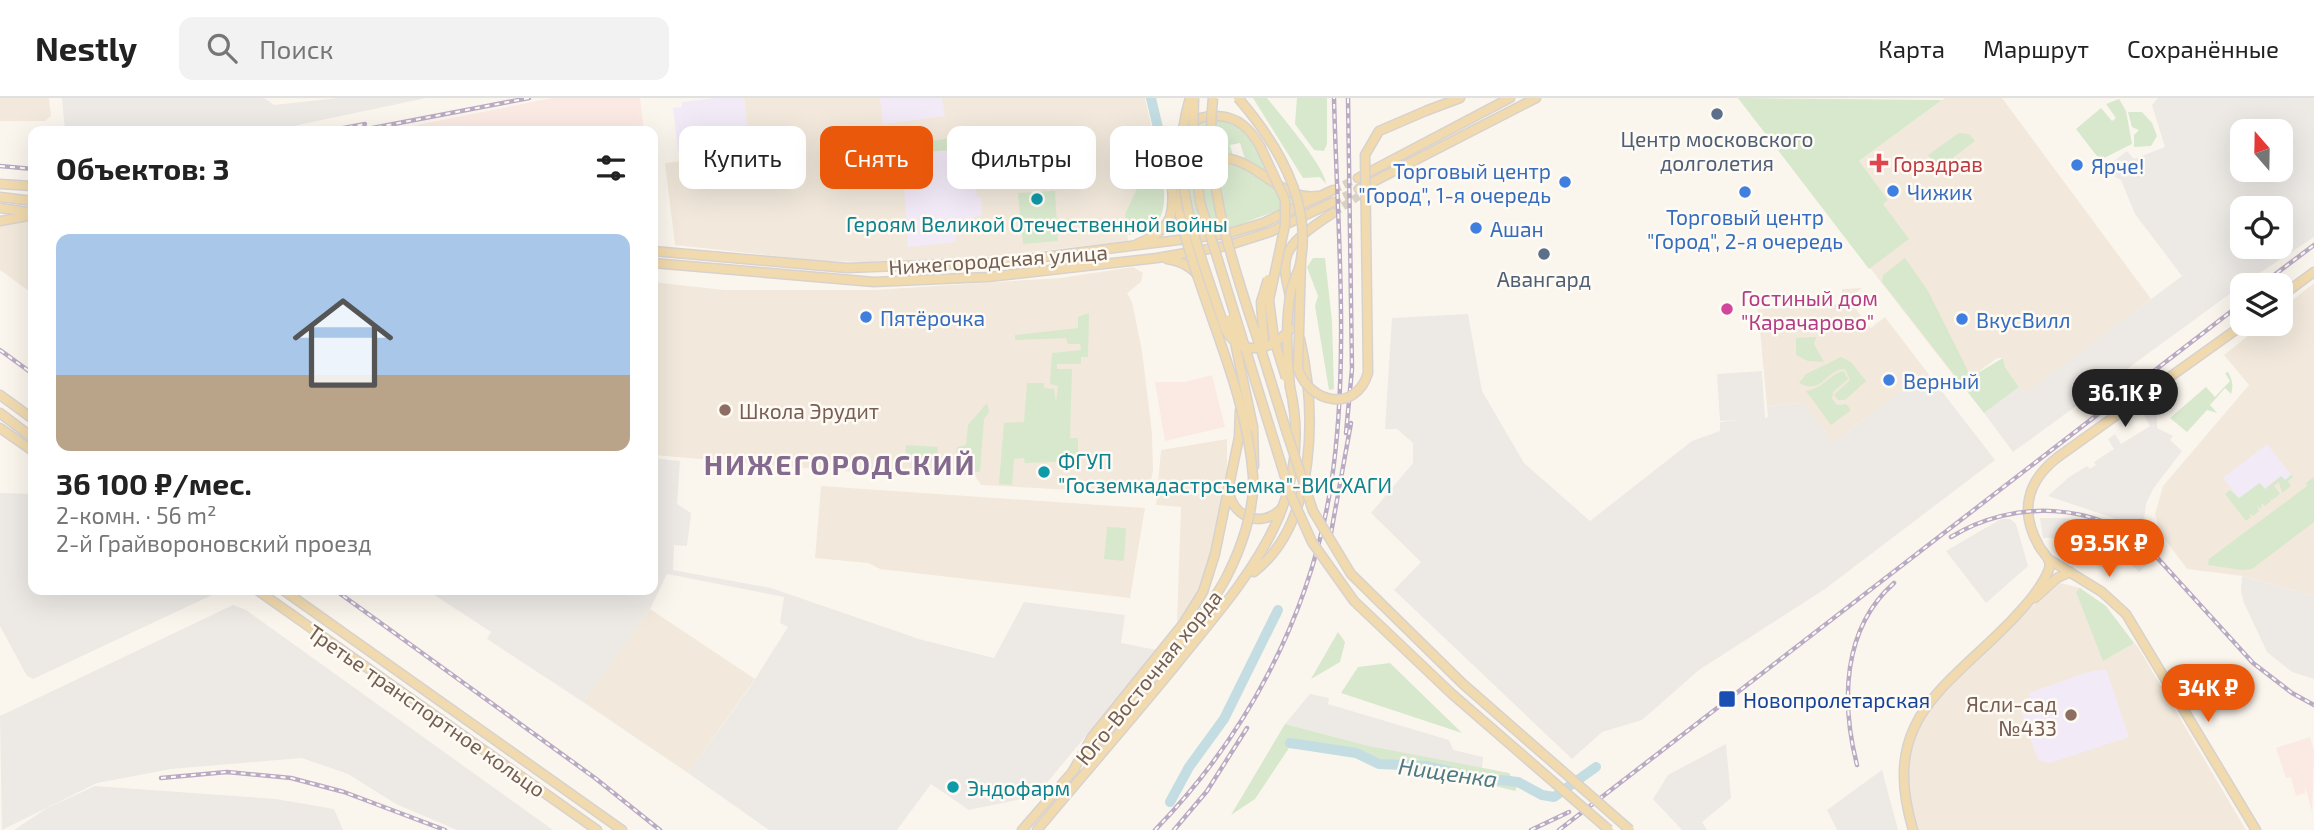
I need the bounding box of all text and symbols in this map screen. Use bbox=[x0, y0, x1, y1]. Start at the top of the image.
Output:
search box bbox=[179, 17, 669, 80]
text: Nestly bbox=[35, 28, 137, 68]
icon: search bbox=[203, 29, 241, 67]
text: Поиск bbox=[259, 33, 333, 64]
text: Карта bbox=[1878, 34, 1945, 63]
text: Маршрут bbox=[1983, 34, 2089, 63]
text: Сохранённые bbox=[2127, 34, 2279, 63]
marker: Центр московского долголетия bbox=[1709, 106, 1725, 122]
north arrow bbox=[2230, 119, 2292, 182]
map controls bbox=[2230, 119, 2293, 336]
chip: Купить bbox=[679, 126, 806, 189]
chip: Снять bbox=[820, 126, 933, 189]
chip: Фильтры bbox=[947, 126, 1096, 189]
chip: Новое bbox=[1110, 126, 1228, 189]
place label: Центр московского долголетия bbox=[1620, 126, 1814, 175]
icon: filters bbox=[592, 149, 630, 187]
text: Объектов: 3 bbox=[56, 150, 230, 186]
place label: Горздрав bbox=[1893, 151, 1983, 176]
place label: Ярче! bbox=[2091, 153, 2144, 178]
marker: Горздрав bbox=[1871, 155, 1887, 171]
marker: Ярче! bbox=[2069, 157, 2085, 173]
place label: Торговый центр "Город", 1-я очередь bbox=[1358, 158, 1551, 207]
marker: Торговый центр "Город", 1-я очередь bbox=[1557, 174, 1573, 190]
place label: Чижик bbox=[1907, 179, 1973, 204]
marker: Чижик bbox=[1885, 183, 1901, 199]
marker: Торговый центр "Город", 2-я очередь bbox=[1737, 184, 1753, 200]
marker: Героям Великой Отечественной войны bbox=[1029, 191, 1045, 207]
button: locate bbox=[2230, 196, 2293, 259]
place label: Торговый центр "Город", 2-я очередь bbox=[1647, 204, 1843, 253]
place label: Героям Великой Отечественной войны bbox=[846, 211, 1228, 236]
place label: Ашан bbox=[1490, 216, 1544, 241]
marker: Ашан bbox=[1468, 220, 1484, 236]
street label: Нижегородская улица bbox=[887, 239, 1109, 280]
marker: Авангард bbox=[1536, 246, 1552, 262]
place label: Авангард bbox=[1497, 266, 1591, 291]
button: layers bbox=[2230, 273, 2293, 336]
icon: home bbox=[280, 280, 406, 406]
place label: Гостиный дом "Карачарово" bbox=[1741, 285, 1878, 334]
marker: Гостиный дом "Карачарово" bbox=[1719, 301, 1735, 317]
place label: Пятёрочка bbox=[880, 305, 985, 330]
place label: ВкусВилл bbox=[1976, 307, 2071, 333]
marker: Пятёрочка bbox=[858, 309, 874, 325]
marker: ВкусВилл bbox=[1954, 311, 1970, 327]
place label: Верный bbox=[1903, 368, 1979, 393]
pin: 36.1K ₽ bbox=[2060, 370, 2190, 429]
marker: Верный bbox=[1881, 372, 1897, 388]
text: 36.1K ₽ bbox=[2088, 378, 2162, 406]
place label: Школа Эрудит bbox=[739, 398, 879, 424]
marker: Школа Эрудит bbox=[717, 402, 733, 418]
district label: НИЖЕГОРОДСКИЙ bbox=[704, 447, 976, 481]
place label: ФГУП "Госземкадастрсъемка"-ВИСХАГИ bbox=[1058, 448, 1392, 497]
marker: ФГУП "Госземкадастрсъемка"-ВИСХАГИ bbox=[1036, 464, 1052, 480]
text: 36 100 ₽/мес. bbox=[56, 465, 252, 501]
text: 2-комн. · 56 m² bbox=[56, 501, 216, 529]
pin: 93.5K ₽ bbox=[2044, 519, 2174, 579]
text: 93.5K ₽ bbox=[2070, 528, 2148, 556]
text: 2-й Грайвороновский проезд bbox=[56, 529, 371, 557]
street label: Юго-Восточная хорда bbox=[1070, 584, 1226, 770]
street label: Третье транспортное кольцо bbox=[303, 618, 551, 802]
pin: 34K ₽ bbox=[2159, 664, 2257, 724]
text: 34K ₽ bbox=[2178, 673, 2238, 701]
place label: Новопролетарская bbox=[1743, 687, 1930, 712]
marker: Новопролетарская bbox=[1717, 689, 1737, 709]
place label: Ясли-сад №433 bbox=[1966, 691, 2057, 740]
marker: Ясли-сад №433 bbox=[2063, 707, 2079, 723]
water label: Нищенка bbox=[1397, 751, 1499, 793]
place label: Эндофарм bbox=[967, 775, 1070, 800]
marker: Эндофарм bbox=[945, 779, 961, 795]

